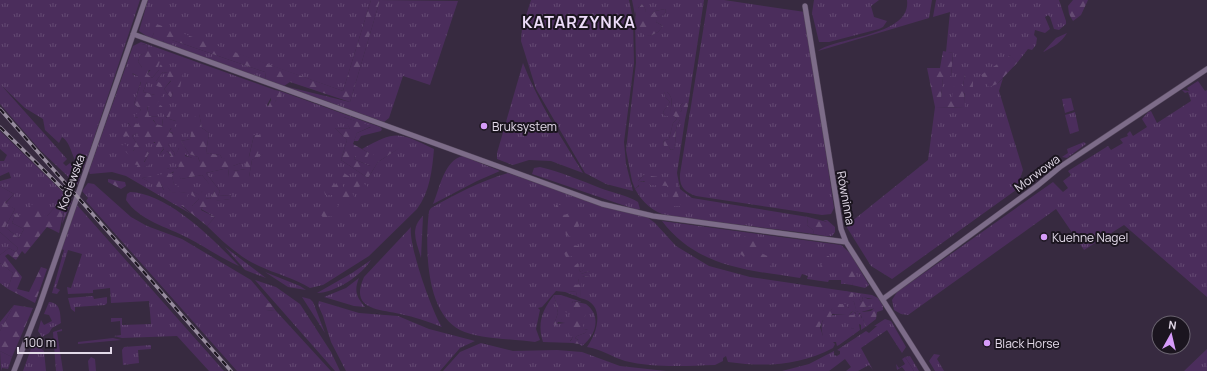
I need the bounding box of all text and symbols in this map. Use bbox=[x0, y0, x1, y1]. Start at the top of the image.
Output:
district label: KATARZYNKA bbox=[522, 11, 636, 33]
place label: Bruksystem bbox=[492, 118, 557, 135]
marker: Bruksystem bbox=[479, 121, 489, 131]
street label: Morwowa bbox=[1011, 150, 1063, 196]
street label: Kociewska bbox=[53, 152, 89, 212]
street label: Równinna bbox=[833, 170, 859, 226]
place label: Kuehne Nagel bbox=[1052, 229, 1128, 246]
marker: Kuehne Nagel bbox=[1039, 232, 1049, 242]
north arrow bbox=[1151, 315, 1191, 355]
text: N bbox=[1168, 317, 1178, 333]
scale bar bbox=[18, 329, 111, 355]
text: 100 m bbox=[24, 334, 56, 351]
place label: Black Horse bbox=[995, 335, 1060, 352]
marker: Black Horse bbox=[982, 338, 992, 348]

